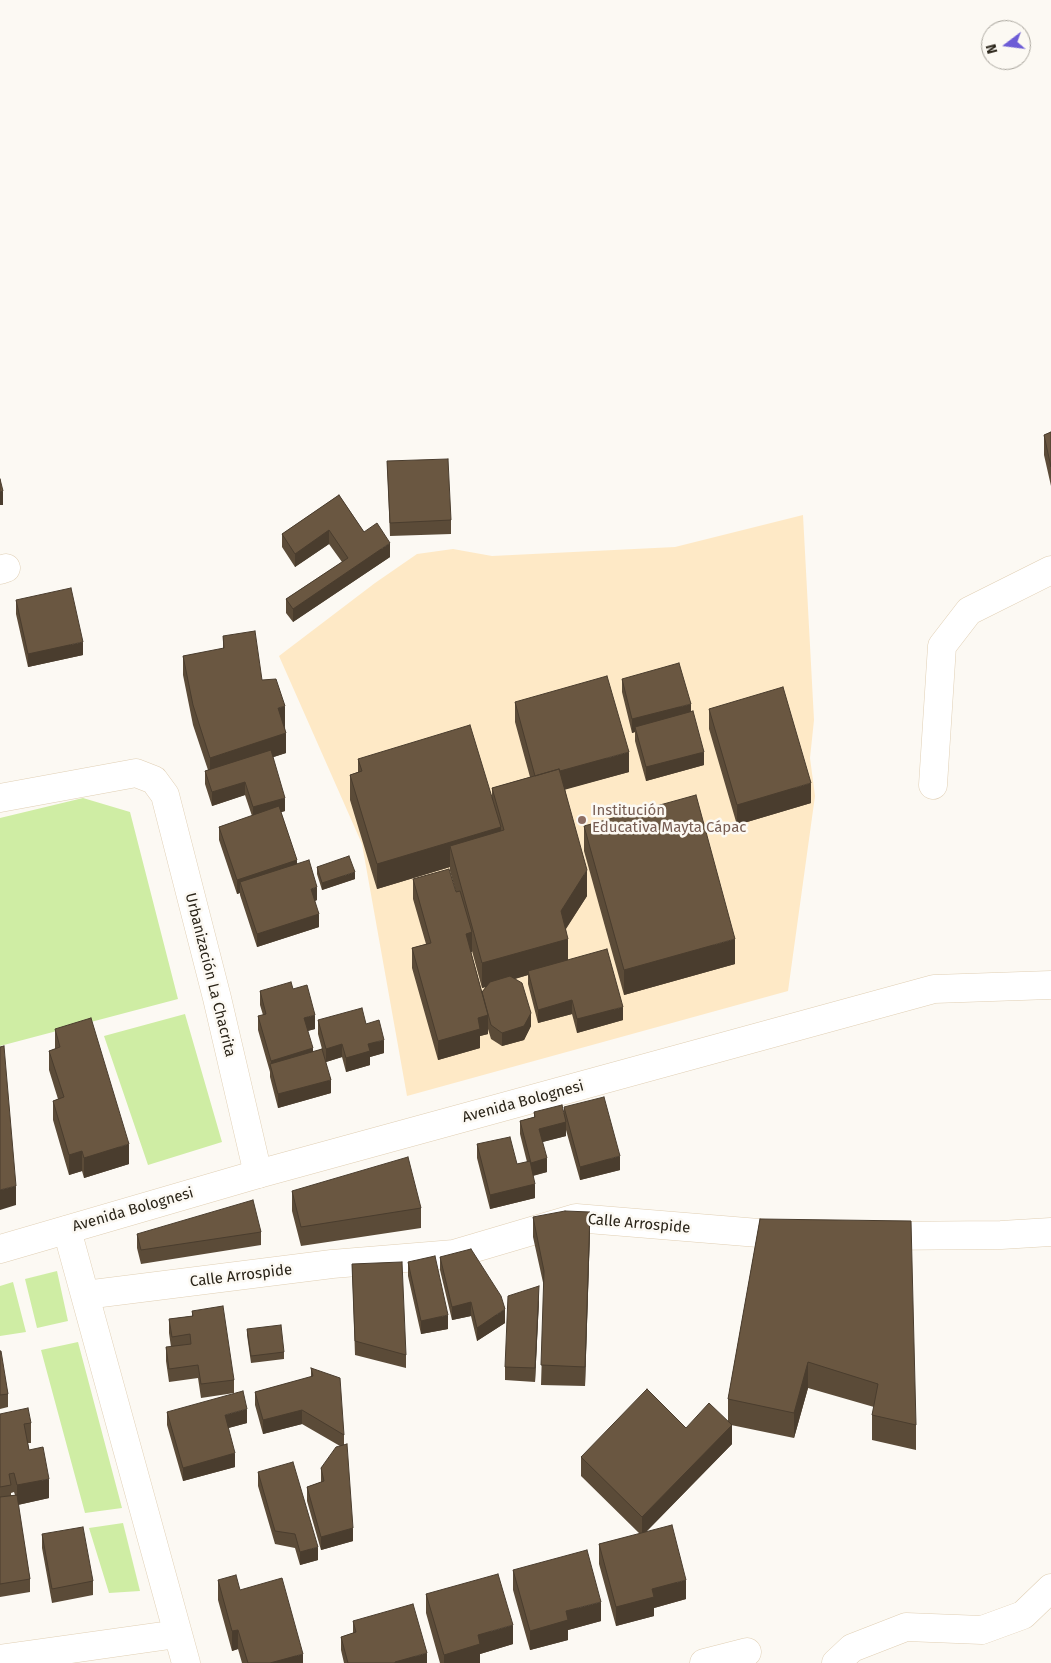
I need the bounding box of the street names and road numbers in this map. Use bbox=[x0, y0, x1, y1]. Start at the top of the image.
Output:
street label: Urbanización La Chacrita bbox=[181, 891, 239, 1059]
street label: Avenida Bolognesi bbox=[460, 1077, 586, 1127]
street label: Avenida Bolognesi bbox=[70, 1184, 196, 1236]
street label: Calle Arrospide bbox=[587, 1211, 691, 1237]
street label: Calle Arrospide bbox=[189, 1261, 293, 1291]

